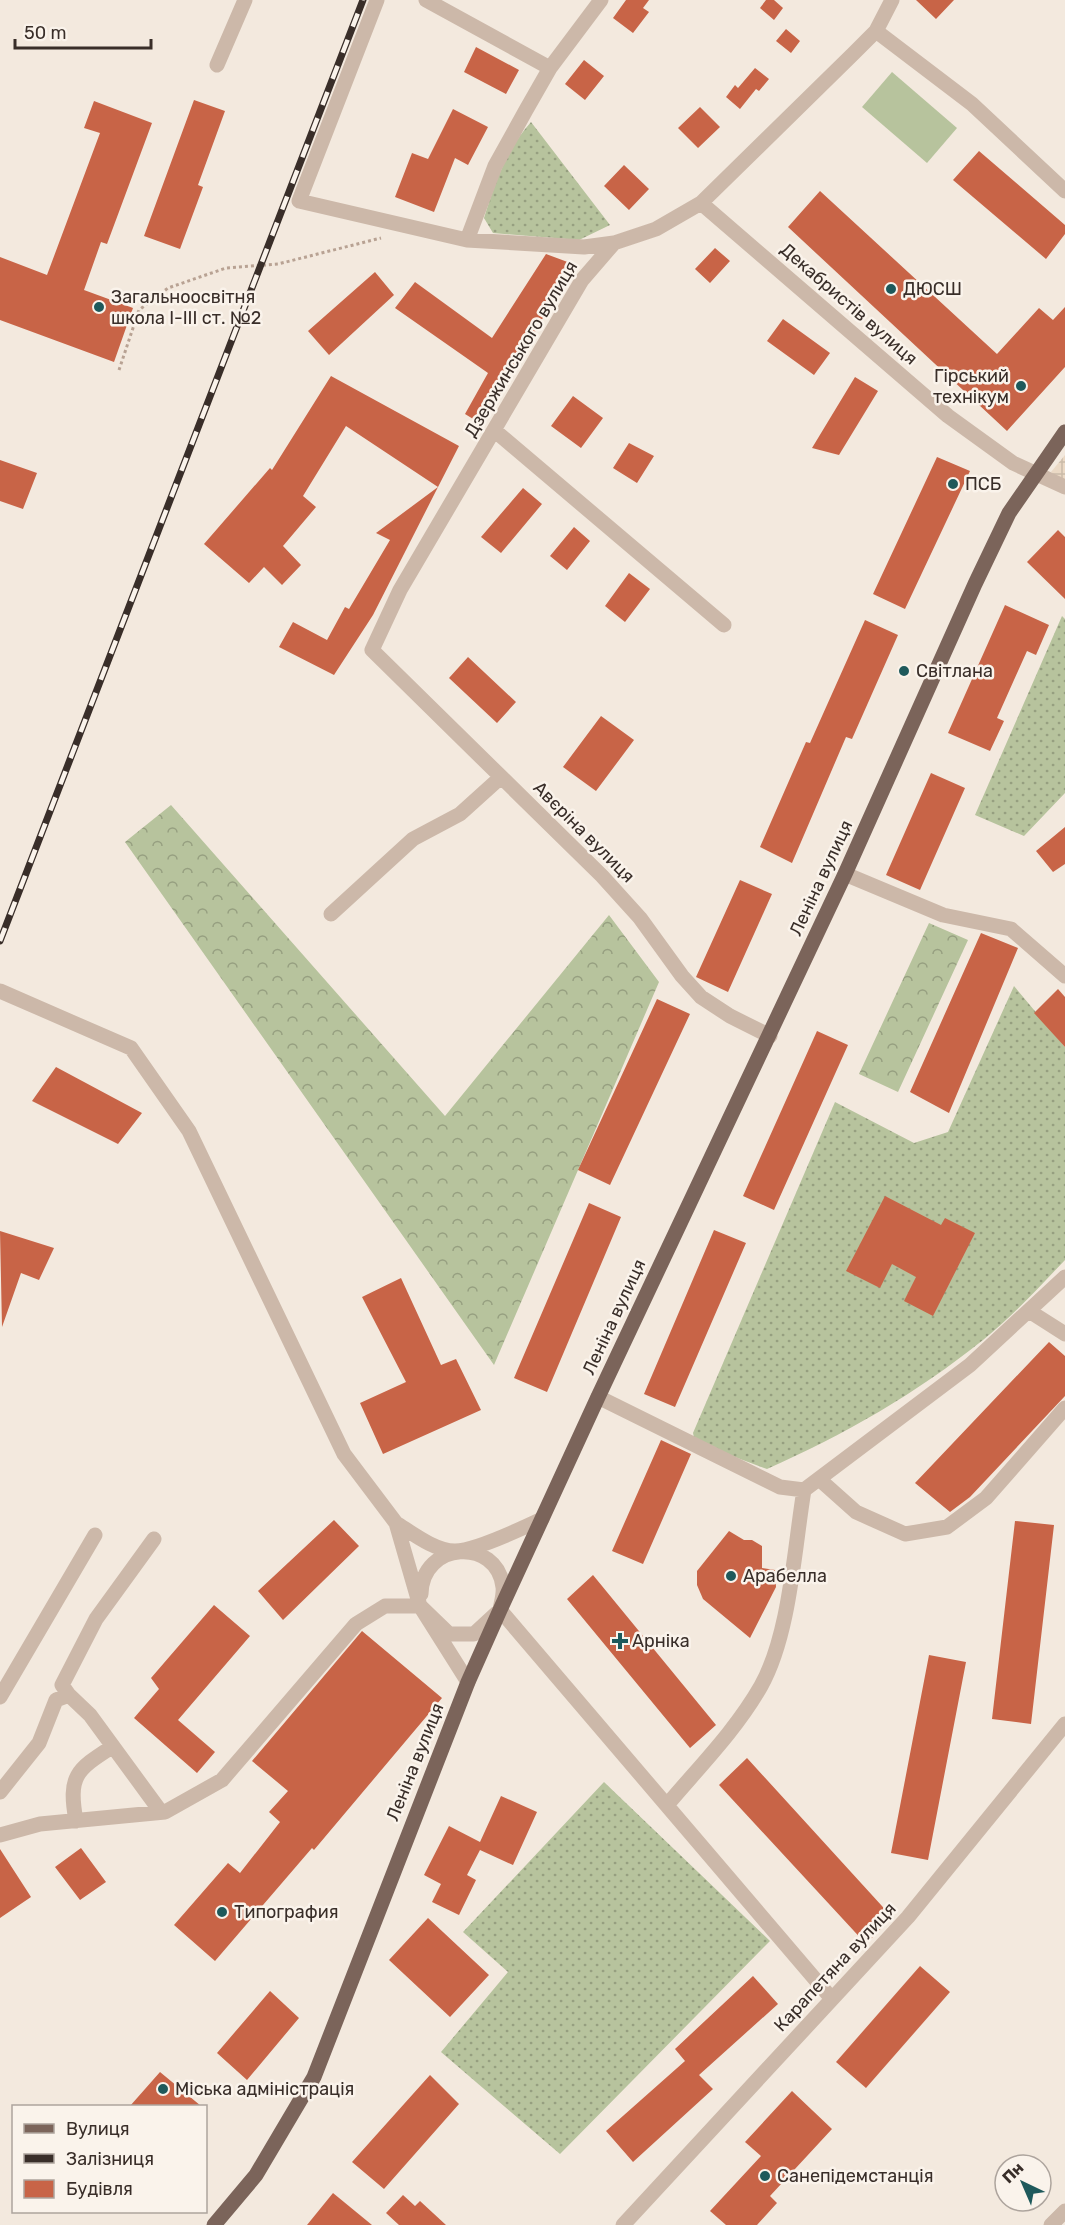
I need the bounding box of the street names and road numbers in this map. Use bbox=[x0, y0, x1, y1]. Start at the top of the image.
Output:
street label: Декабристів вулиця bbox=[776, 239, 922, 369]
street label: Дзержинського вулиця bbox=[460, 257, 582, 441]
street label: Авєріна вулиця bbox=[529, 777, 639, 887]
street label: Леніна вулиця bbox=[785, 817, 857, 939]
street label: Леніна вулиця bbox=[578, 1256, 650, 1378]
street label: Леніна вулиця bbox=[381, 1700, 449, 1824]
street label: Карапетяна вулиця bbox=[769, 1898, 901, 2036]

